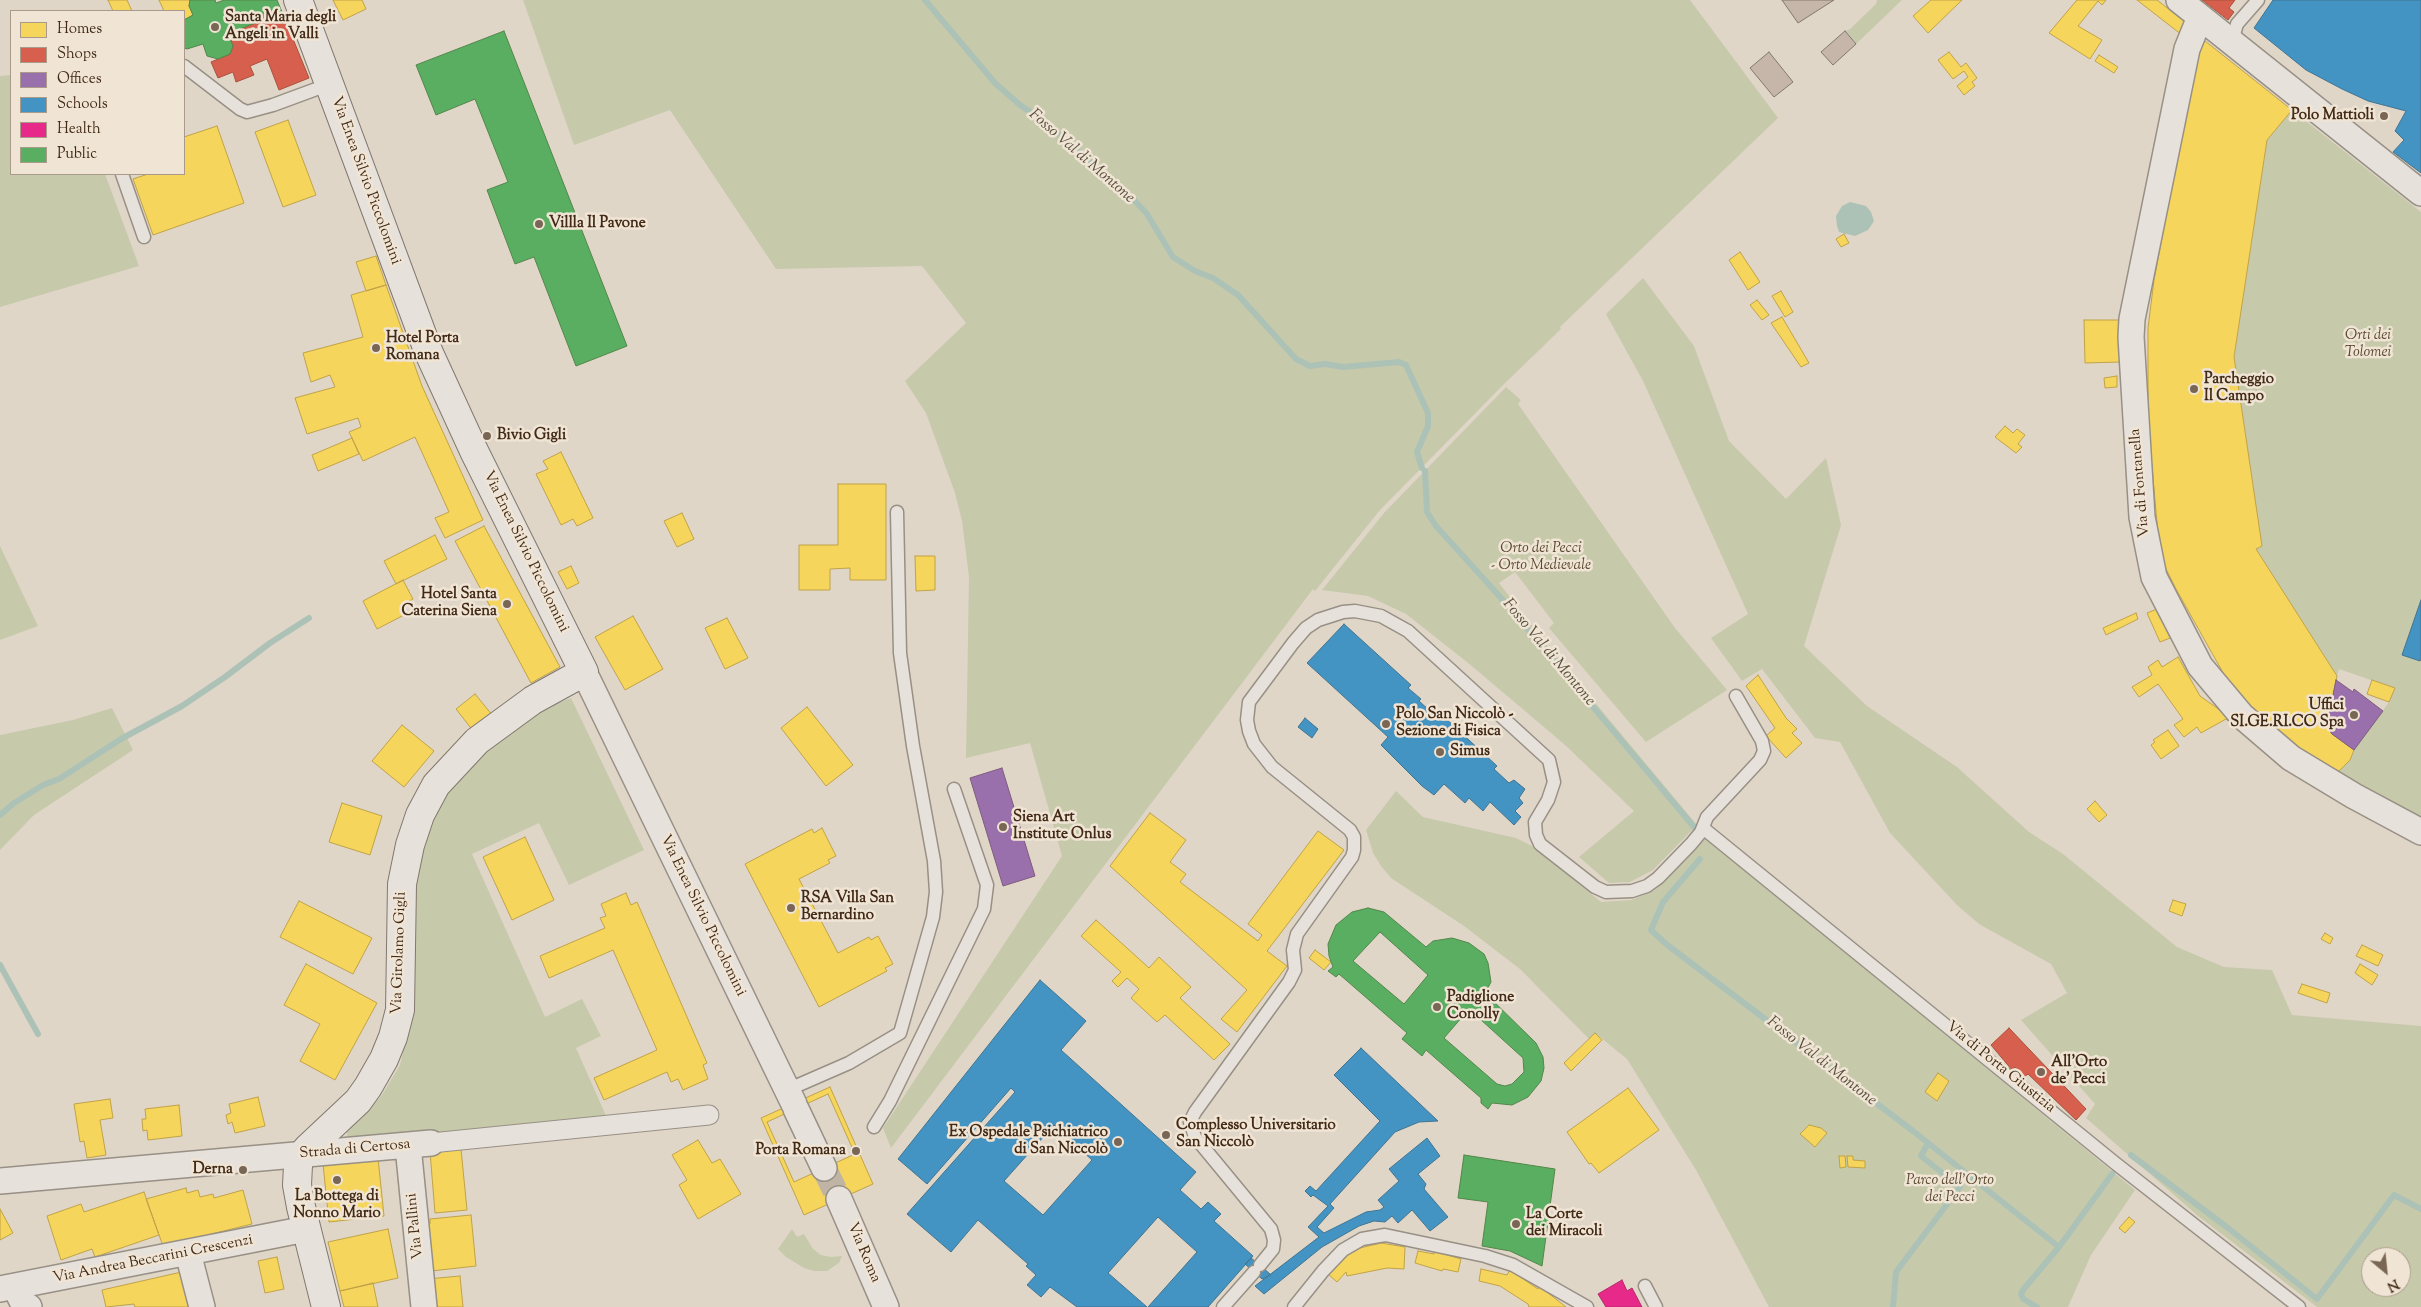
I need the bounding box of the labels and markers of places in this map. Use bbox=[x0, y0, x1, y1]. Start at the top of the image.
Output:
place label: Santa Maria degli Angeli in Valli bbox=[225, 9, 336, 44]
marker: Santa Maria degli Angeli in Valli bbox=[209, 21, 221, 33]
place label: Polo Mattioli bbox=[2291, 107, 2374, 125]
marker: Polo Mattioli bbox=[2378, 110, 2390, 122]
place label: Villla Il Pavone bbox=[549, 215, 646, 233]
marker: Villla Il Pavone bbox=[533, 218, 545, 230]
place label: Hotel Porta Romana bbox=[386, 330, 459, 365]
marker: Hotel Porta Romana bbox=[370, 342, 382, 354]
place label: Parcheggio Il Campo bbox=[2204, 371, 2274, 406]
marker: Parcheggio Il Campo bbox=[2188, 383, 2200, 395]
place label: Bivio Gigli bbox=[497, 427, 566, 445]
marker: Bivio Gigli bbox=[481, 430, 493, 442]
place label: Hotel Santa Caterina Siena bbox=[401, 586, 497, 621]
marker: Hotel Santa Caterina Siena bbox=[501, 598, 513, 610]
place label: Uffici SI.GE.RI.CO Spa bbox=[2230, 697, 2344, 732]
place label: Polo San Niccolò - Sezione di Fisica bbox=[1396, 706, 1514, 741]
marker: Uffici SI.GE.RI.CO Spa bbox=[2348, 709, 2360, 721]
marker: Polo San Niccolò - Sezione di Fisica bbox=[1380, 718, 1392, 730]
place label: Simus bbox=[1450, 743, 1490, 761]
marker: Simus bbox=[1434, 746, 1446, 758]
place label: Siena Art Institute Onlus bbox=[1013, 809, 1111, 844]
marker: Siena Art Institute Onlus bbox=[997, 821, 1009, 833]
place label: RSA Villa San Bernardino bbox=[801, 890, 894, 925]
marker: RSA Villa San Bernardino bbox=[785, 902, 797, 914]
place label: Padiglione Conolly bbox=[1447, 989, 1514, 1024]
marker: Padiglione Conolly bbox=[1431, 1001, 1443, 1013]
place label: All’Orto de' Pecci bbox=[2051, 1054, 2107, 1089]
marker: All’Orto de' Pecci bbox=[2035, 1066, 2047, 1078]
place label: Complesso Universitario San Niccolò bbox=[1176, 1117, 1336, 1152]
place label: Ex Ospedale Psichiatrico di San Niccolò bbox=[949, 1124, 1108, 1159]
marker: Complesso Universitario San Niccolò bbox=[1160, 1129, 1172, 1141]
marker: Ex Ospedale Psichiatrico di San Niccolò bbox=[1112, 1136, 1124, 1148]
place label: Porta Romana bbox=[755, 1142, 846, 1160]
marker: Porta Romana bbox=[850, 1145, 862, 1157]
place label: Derna bbox=[193, 1161, 233, 1179]
marker: Derna bbox=[237, 1164, 249, 1176]
marker: La Bottega di Nonno Mario bbox=[331, 1174, 343, 1186]
place label: La Bottega di Nonno Mario bbox=[293, 1188, 381, 1223]
place label: La Corte dei Miracoli bbox=[1526, 1206, 1602, 1241]
marker: La Corte dei Miracoli bbox=[1510, 1218, 1522, 1230]

